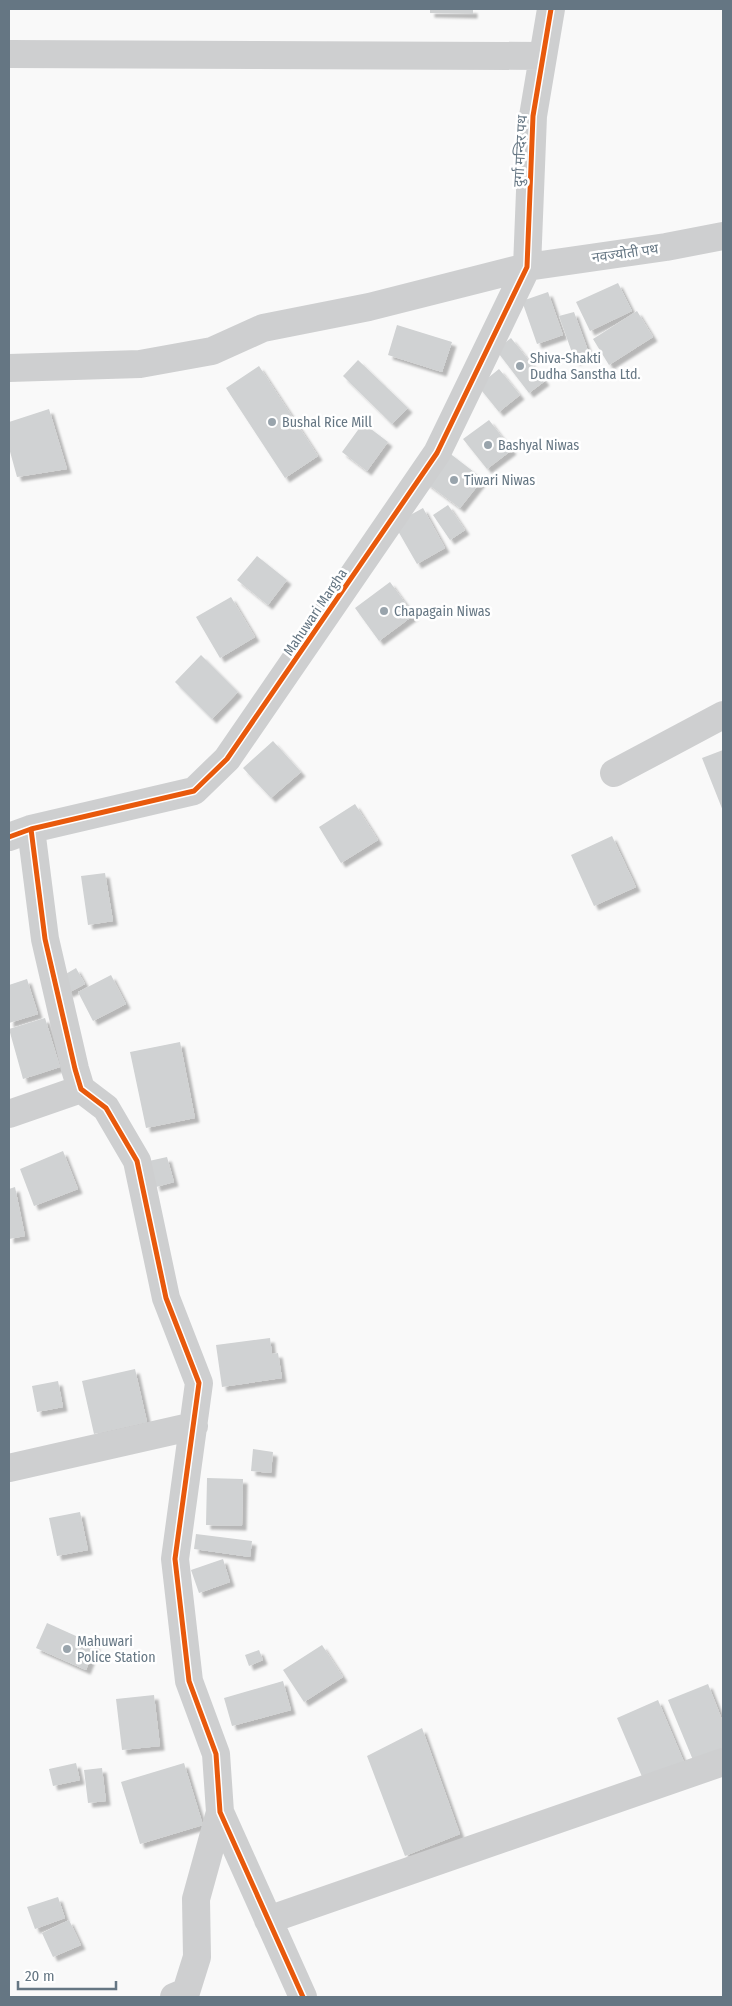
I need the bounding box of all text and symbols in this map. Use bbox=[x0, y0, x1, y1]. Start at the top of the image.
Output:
street label: दुर्गा मन्दिर पथ bbox=[510, 114, 532, 187]
street label: नवज्योती पथ bbox=[591, 240, 661, 267]
place label: Shiva-Shakti Dudha Sanstha Ltd. bbox=[530, 350, 640, 383]
marker: Shiva-Shakti Dudha Sanstha Ltd. bbox=[514, 360, 526, 372]
place label: Bushal Rice Mill bbox=[282, 414, 372, 431]
marker: Bushal Rice Mill bbox=[266, 416, 278, 428]
place label: Bashyal Niwas bbox=[498, 437, 579, 454]
marker: Bashyal Niwas bbox=[482, 439, 494, 451]
place label: Tiwari Niwas bbox=[464, 472, 535, 489]
marker: Tiwari Niwas bbox=[448, 474, 460, 486]
street label: Mahuwari Margha bbox=[280, 565, 351, 659]
place label: Chapagain Niwas bbox=[394, 603, 490, 620]
marker: Chapagain Niwas bbox=[378, 605, 390, 617]
place label: Mahuwari Police Station bbox=[77, 1633, 156, 1666]
marker: Mahuwari Police Station bbox=[61, 1643, 73, 1655]
scale bar bbox=[18, 1958, 115, 1990]
text: 20 m bbox=[25, 1967, 55, 1985]

